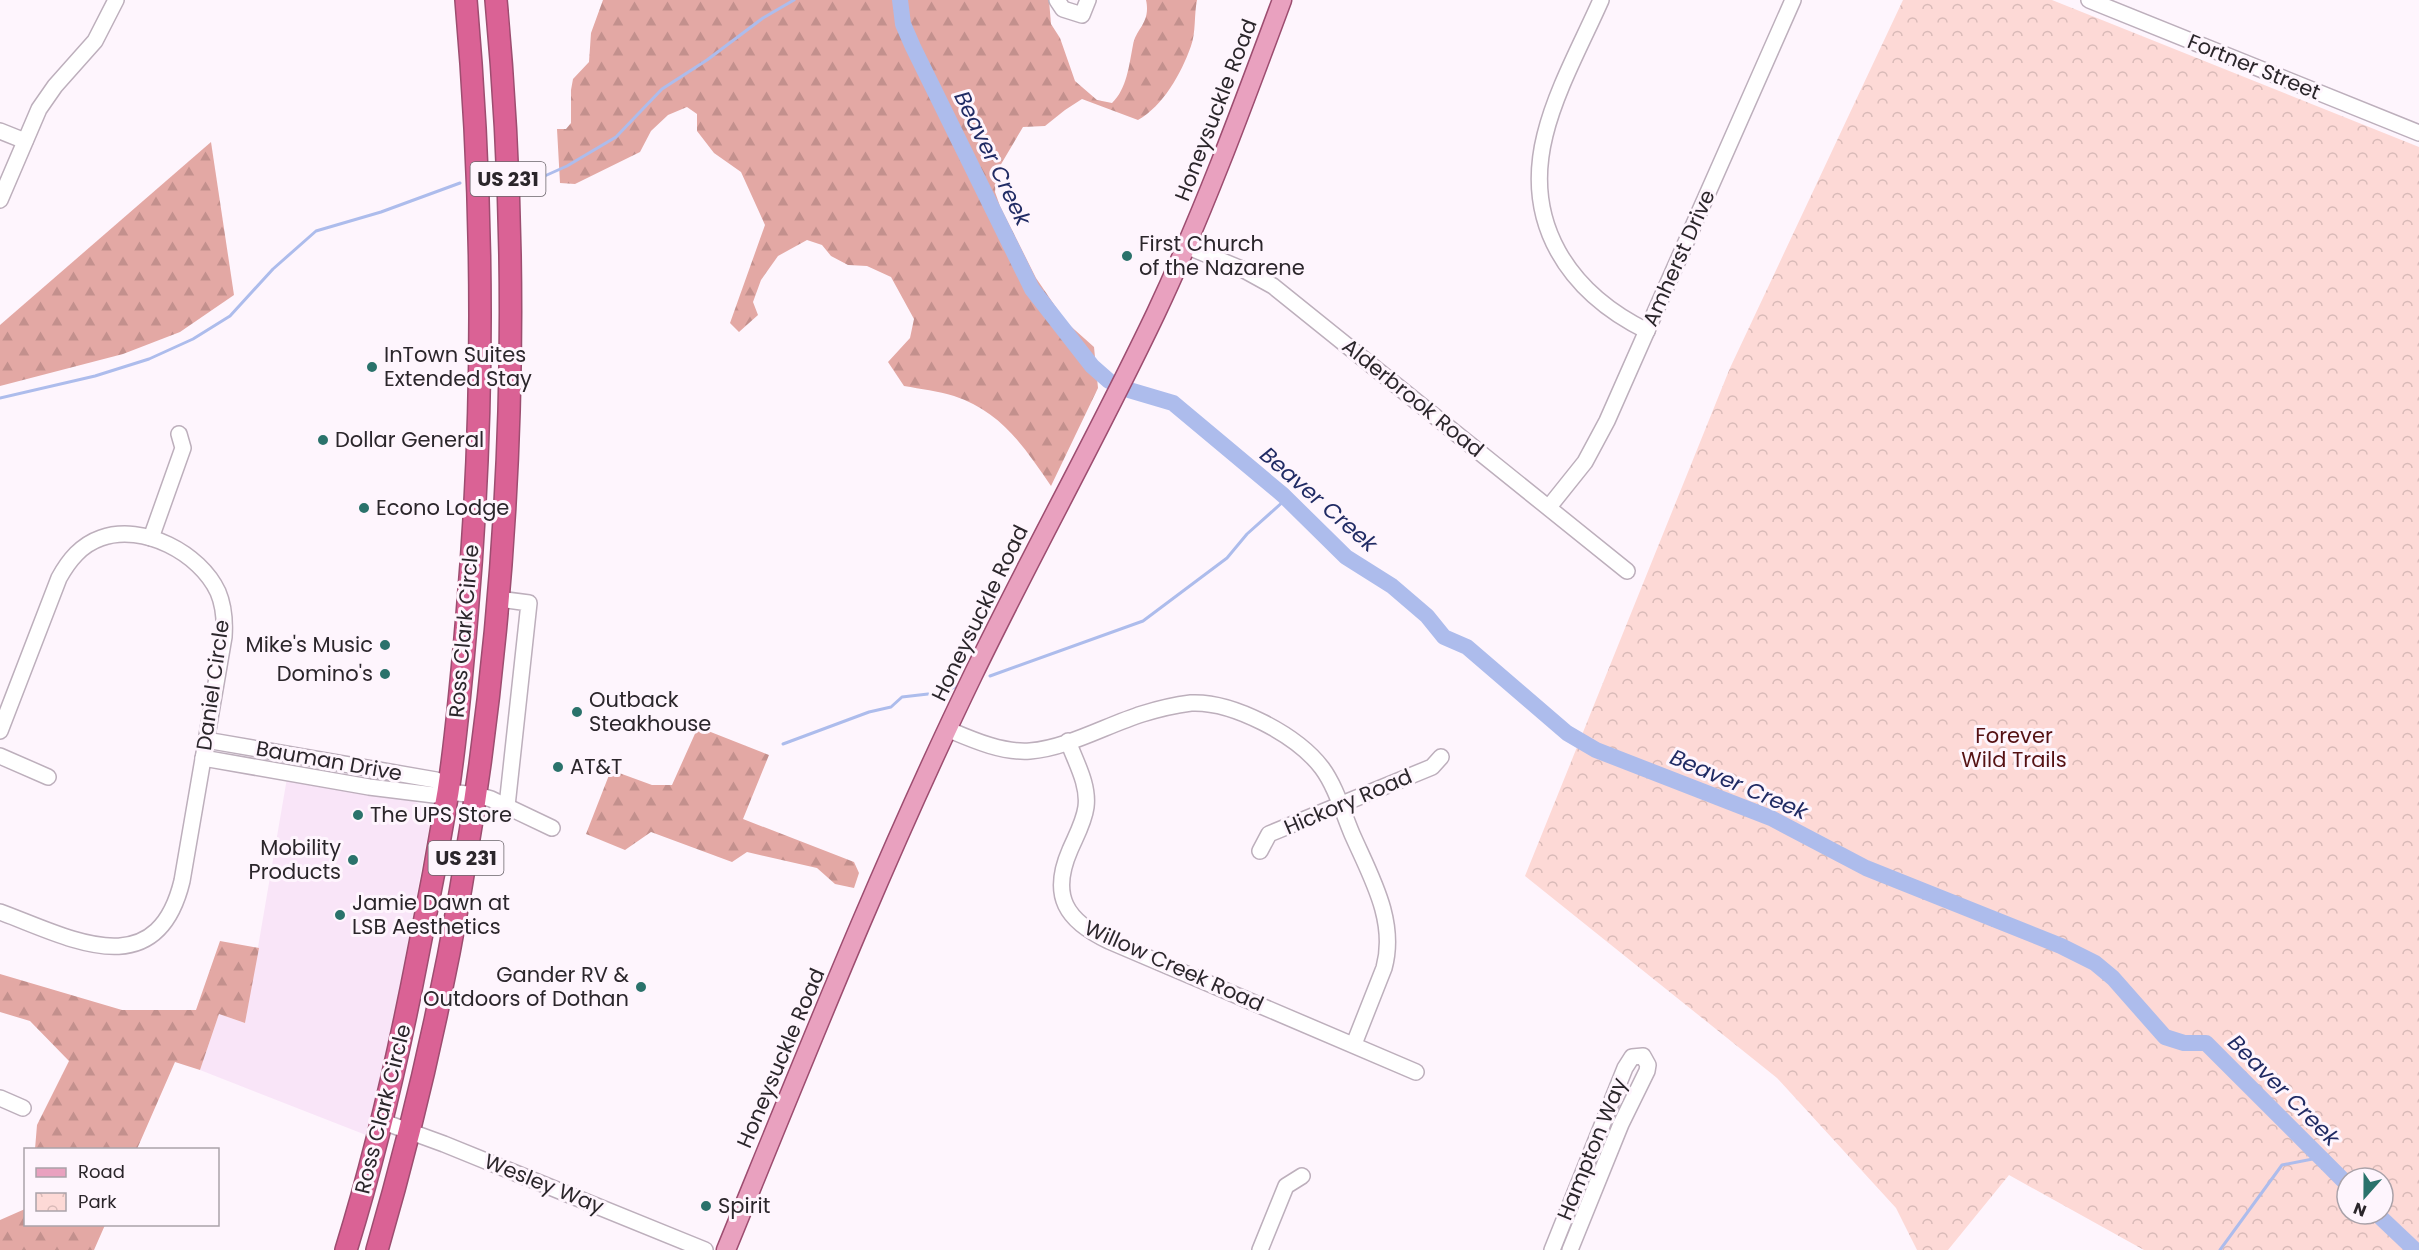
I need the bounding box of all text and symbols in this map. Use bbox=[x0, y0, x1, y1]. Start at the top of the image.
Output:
street label: Honeysuckle Road bbox=[1167, 15, 1264, 205]
street label: Fortner Street bbox=[2183, 27, 2325, 106]
water label: Beaver Creek bbox=[946, 86, 1039, 232]
road number: US 231 bbox=[470, 162, 546, 196]
street label: Amherst Drive bbox=[1635, 185, 1722, 331]
place label: First Church of the Nazarene bbox=[1139, 229, 1305, 282]
marker: First Church of the Nazarene bbox=[1120, 249, 1134, 263]
street label: Alderbrook Road bbox=[1336, 331, 1490, 464]
place label: InTown Suites Extended Stay bbox=[384, 340, 532, 393]
marker: InTown Suites Extended Stay bbox=[365, 360, 379, 374]
place label: Dollar General bbox=[335, 425, 484, 454]
marker: Dollar General bbox=[316, 433, 330, 447]
water label: Beaver Creek bbox=[1253, 440, 1385, 560]
place label: Econo Lodge bbox=[376, 493, 509, 522]
marker: Econo Lodge bbox=[357, 501, 371, 515]
street label: Honeysuckle Road bbox=[924, 520, 1035, 706]
street label: Ross Clark Circle bbox=[441, 543, 486, 719]
street label: Daniel Circle bbox=[189, 618, 236, 752]
place label: Mike's Music bbox=[246, 630, 373, 659]
marker: Mike's Music bbox=[378, 638, 392, 652]
place label: Domino's bbox=[277, 659, 373, 688]
marker: Domino's bbox=[378, 667, 392, 681]
place label: Outback Steakhouse bbox=[589, 685, 711, 738]
marker: Outback Steakhouse bbox=[570, 705, 584, 719]
park label: Forever Wild Trails bbox=[1961, 721, 2067, 774]
street label: Bauman Drive bbox=[254, 733, 404, 788]
water label: Beaver Creek bbox=[1665, 742, 1814, 828]
place label: AT&T bbox=[570, 752, 622, 781]
marker: AT&T bbox=[551, 760, 565, 774]
street label: Hickory Road bbox=[1279, 762, 1416, 842]
place label: The UPS Store bbox=[370, 800, 512, 829]
marker: The UPS Store bbox=[351, 808, 365, 822]
place label: Mobility Products bbox=[249, 833, 341, 886]
road number: US 231 bbox=[428, 841, 504, 875]
marker: Mobility Products bbox=[346, 853, 360, 867]
place label: Jamie Dawn at LSB Aesthetics bbox=[352, 888, 510, 941]
marker: Jamie Dawn at LSB Aesthetics bbox=[333, 908, 347, 922]
street label: Willow Creek Road bbox=[1080, 913, 1268, 1018]
place label: Gander RV & Outdoors of Dothan bbox=[423, 960, 629, 1013]
street label: Honeysuckle Road bbox=[730, 963, 832, 1152]
marker: Gander RV & Outdoors of Dothan bbox=[634, 980, 648, 994]
street label: Ross Clark Circle bbox=[347, 1021, 418, 1197]
water label: Beaver Creek bbox=[2221, 1028, 2348, 1154]
street label: Hampton Way bbox=[1550, 1073, 1633, 1224]
street label: Wesley Way bbox=[480, 1146, 608, 1221]
legend bbox=[24, 1148, 219, 1226]
text: Road bbox=[78, 1159, 125, 1184]
north arrow bbox=[2335, 1166, 2395, 1226]
text: Park bbox=[78, 1189, 117, 1214]
place label: Spirit bbox=[718, 1191, 770, 1220]
text: N bbox=[2350, 1197, 2370, 1222]
marker: Spirit bbox=[699, 1199, 713, 1213]

